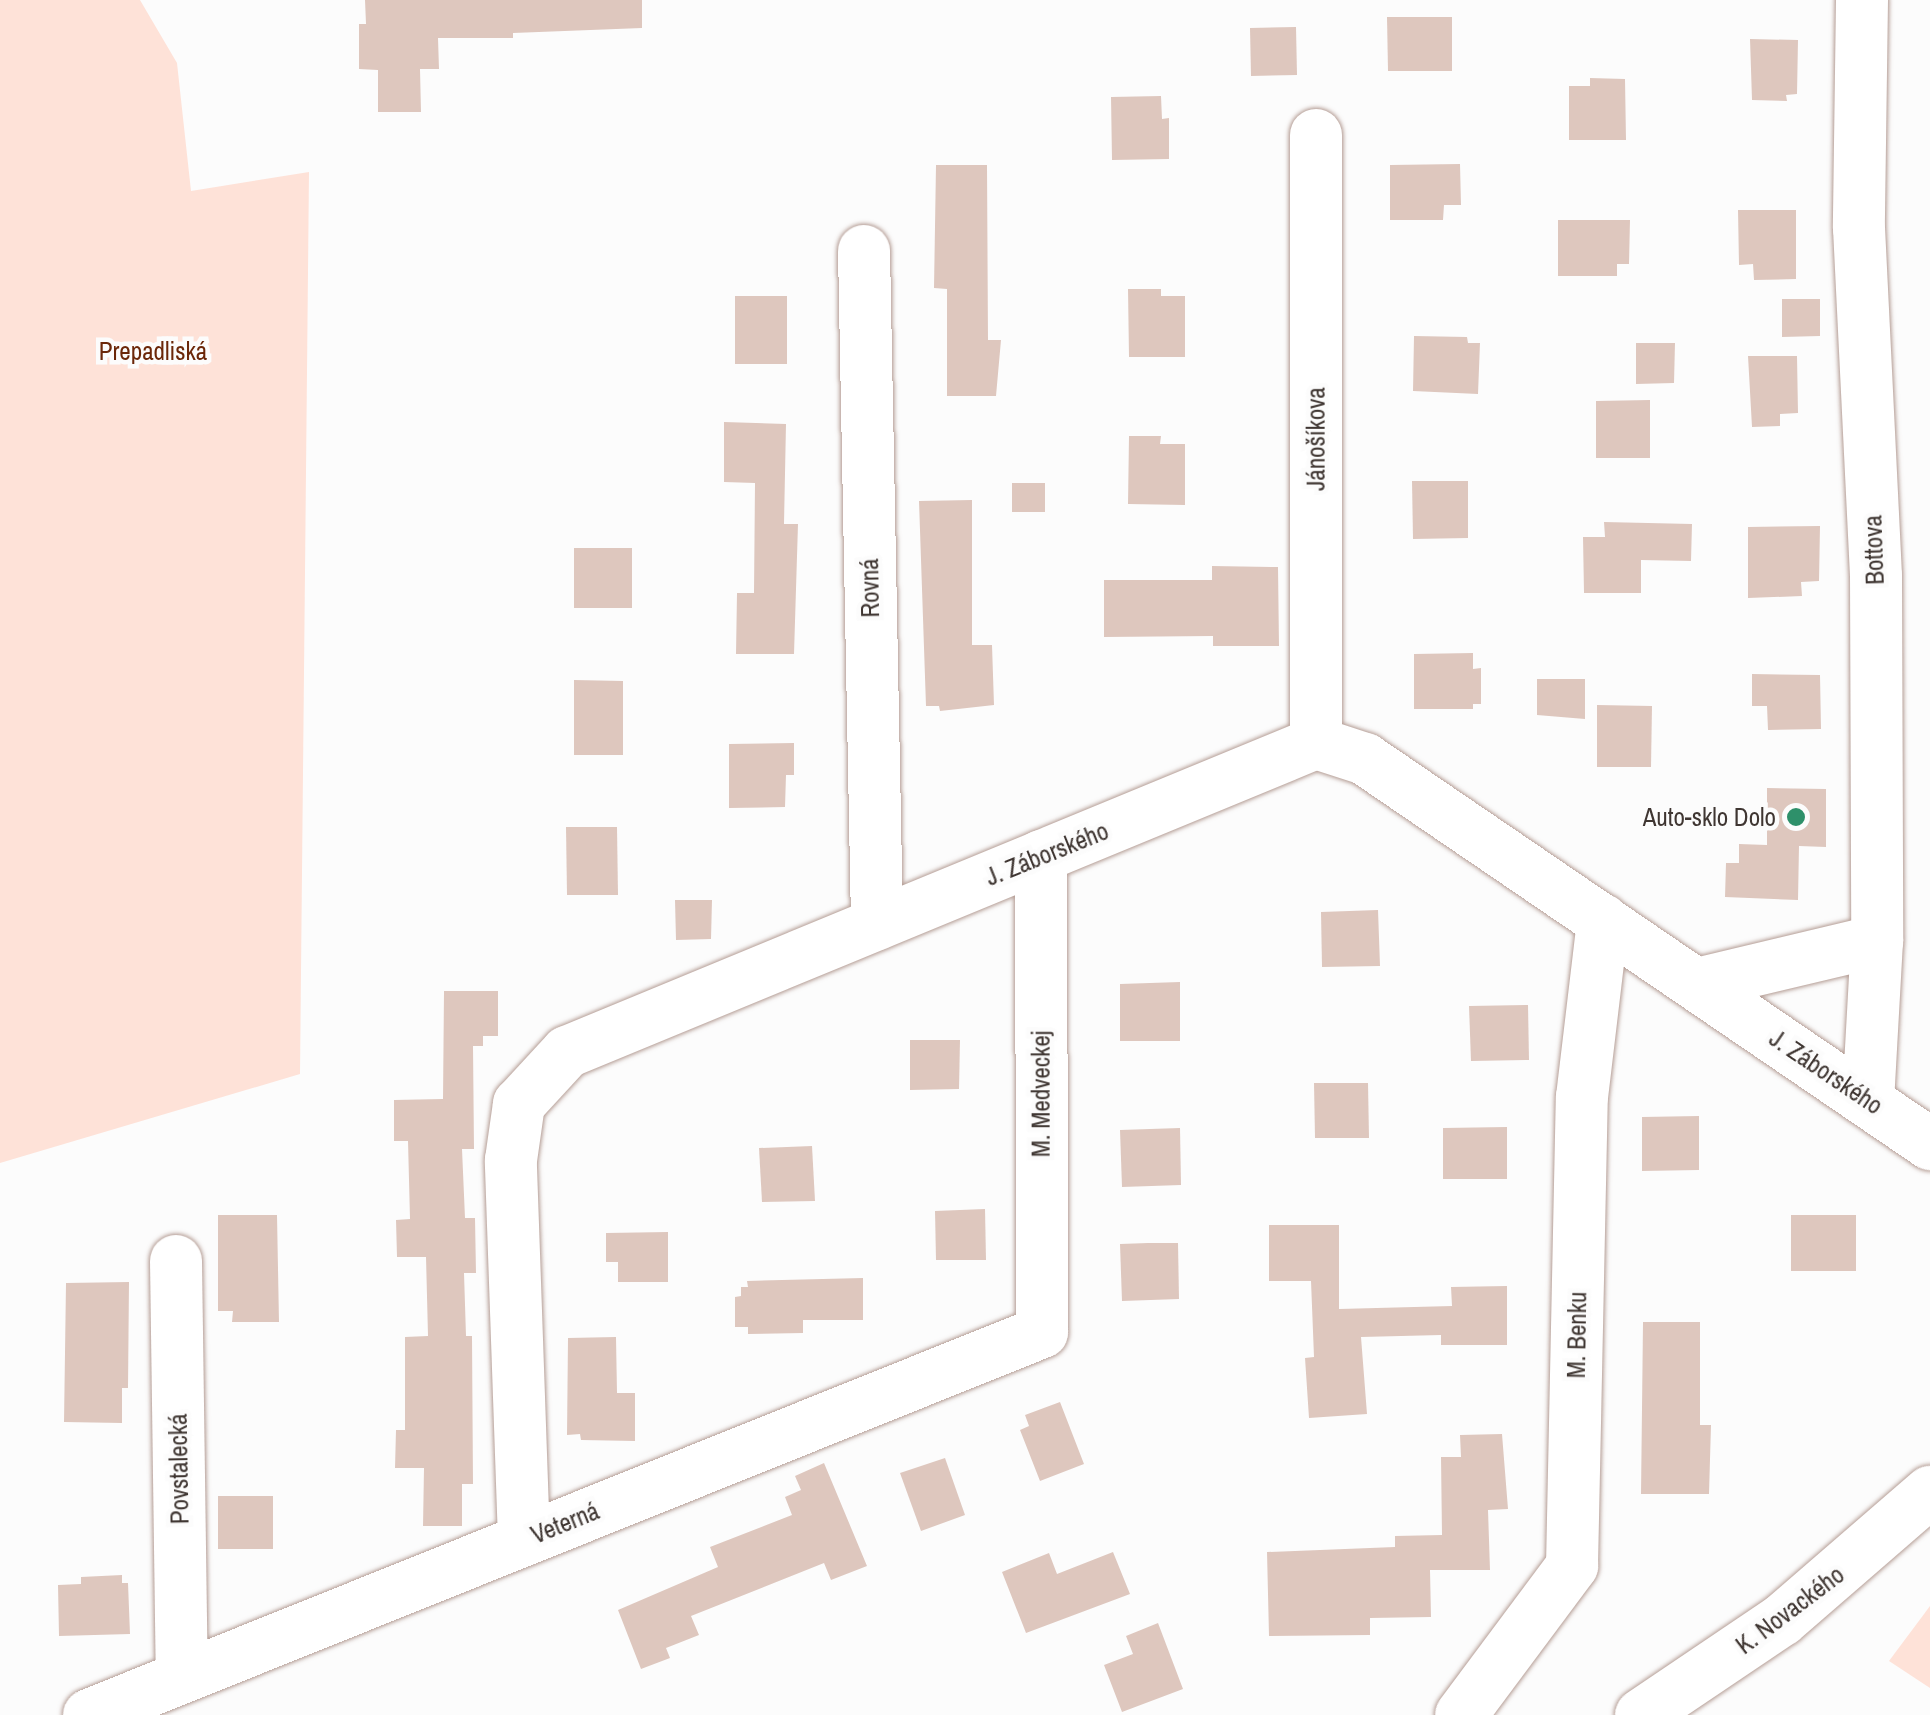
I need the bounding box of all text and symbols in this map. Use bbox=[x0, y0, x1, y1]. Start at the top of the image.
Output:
park label: Prepadliská bbox=[99, 336, 207, 366]
street label: Jánošíkova bbox=[1301, 387, 1331, 491]
street label: Bottova bbox=[1858, 515, 1890, 585]
street label: Rovná bbox=[854, 558, 886, 618]
place label: Auto-sklo Dolo bbox=[1643, 802, 1776, 832]
marker: Auto-sklo Dolo bbox=[1785, 806, 1807, 828]
street label: J. Záborského bbox=[981, 816, 1113, 892]
street label: J. Záborského bbox=[1764, 1023, 1888, 1121]
street label: M. Medveckej bbox=[1026, 1031, 1056, 1157]
street label: M. Benku bbox=[1561, 1291, 1593, 1379]
street label: Povstalecká bbox=[163, 1413, 195, 1525]
street label: Veterná bbox=[527, 1496, 603, 1550]
street label: K. Novackého bbox=[1730, 1560, 1850, 1660]

